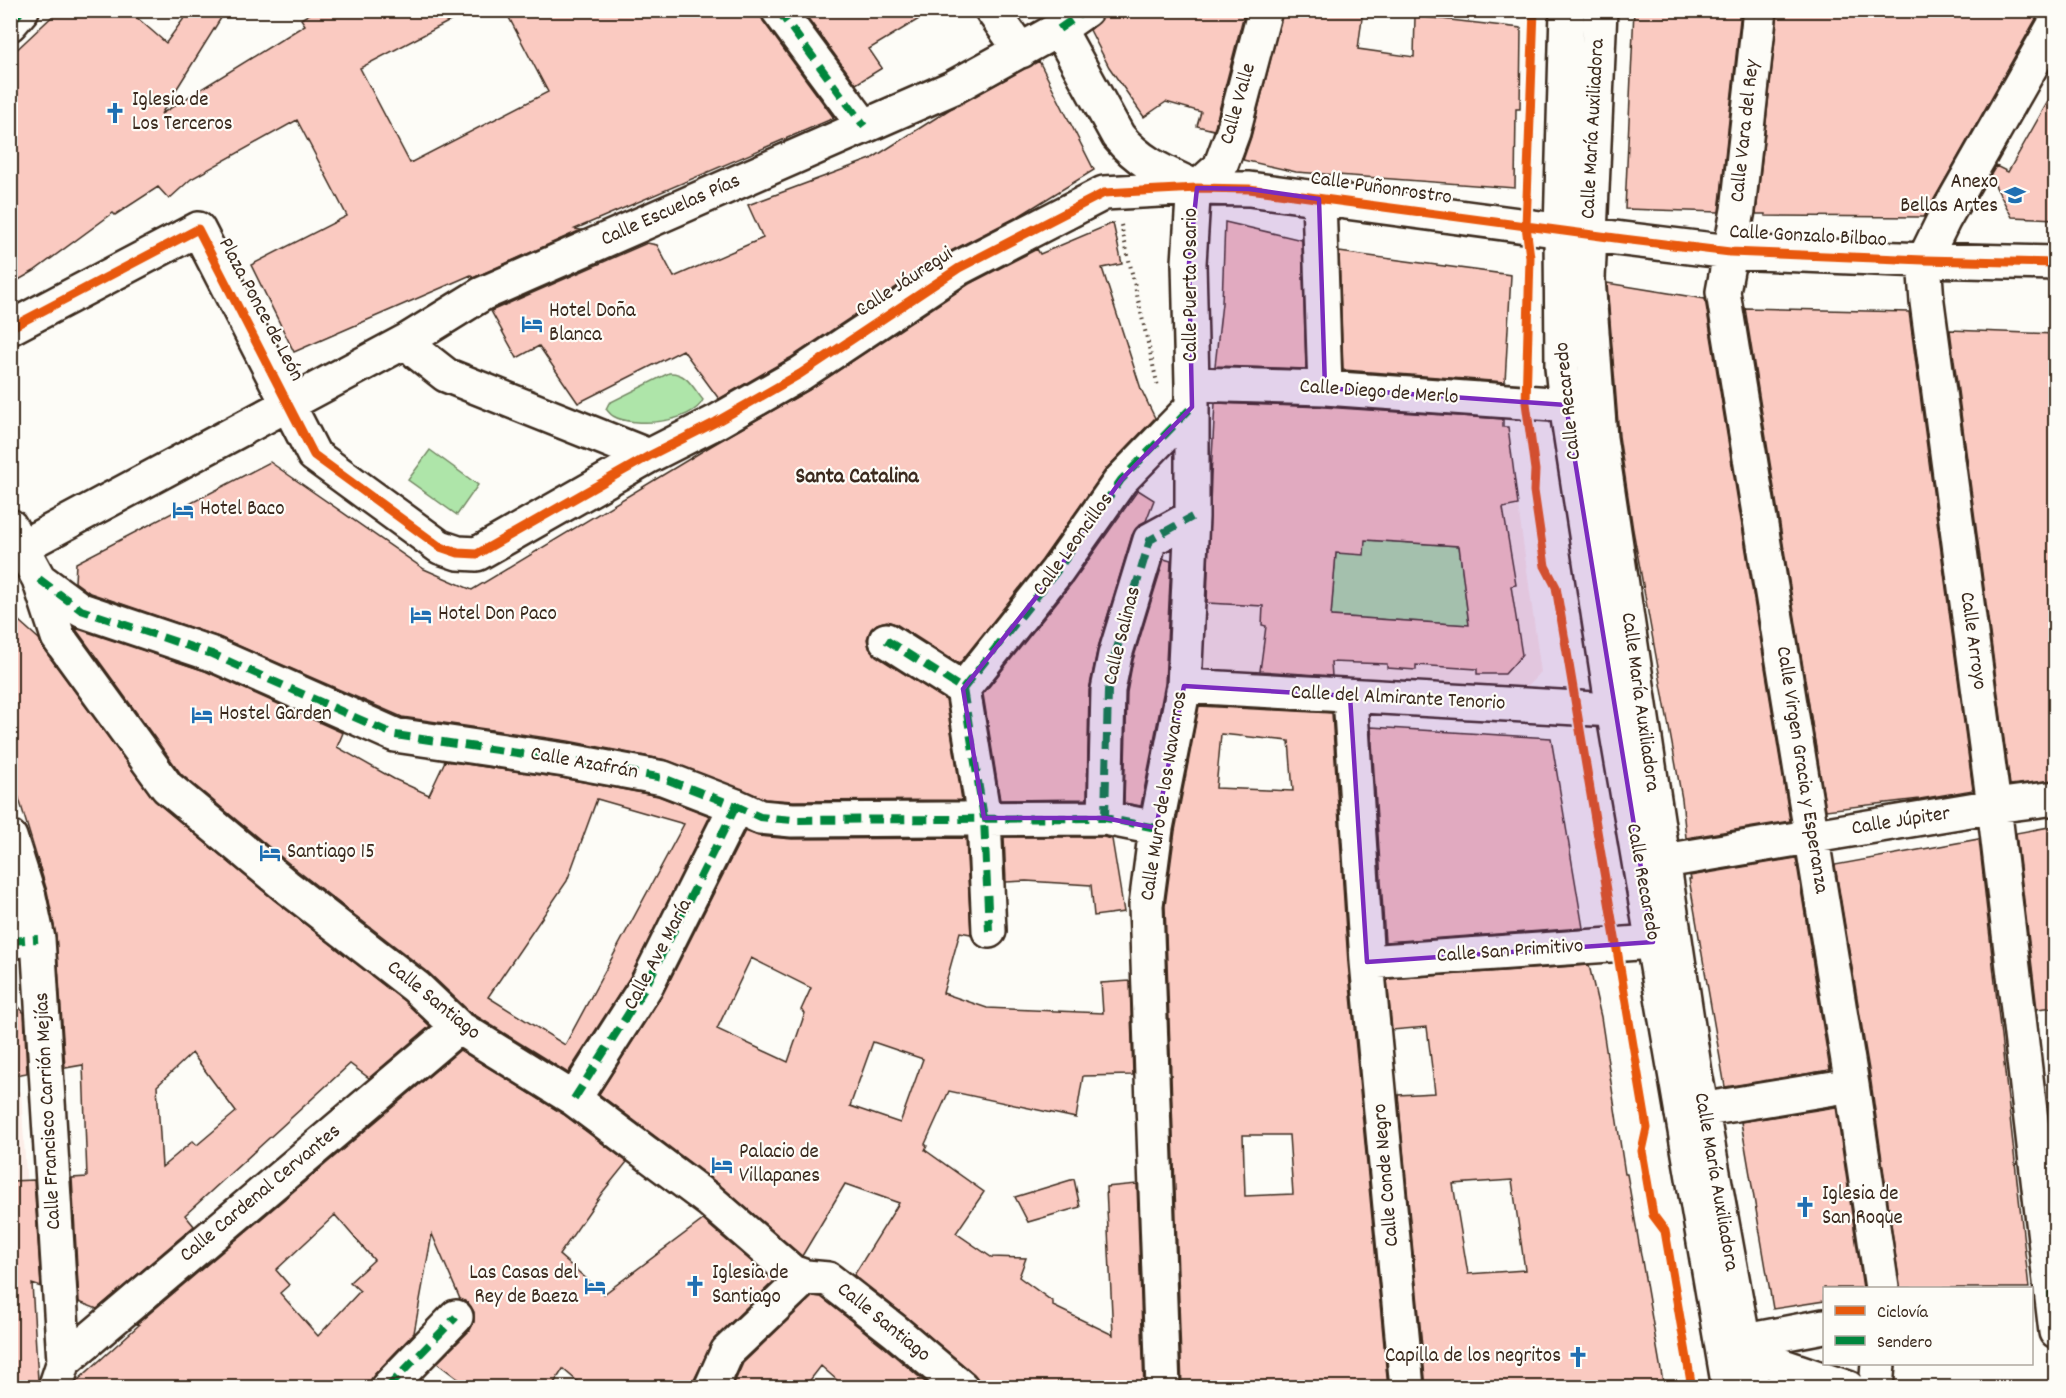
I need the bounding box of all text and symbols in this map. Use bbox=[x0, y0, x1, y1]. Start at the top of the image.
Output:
street label: Calle María Auxiliadora bbox=[1574, 37, 1614, 220]
street label: Calle Vara del Rey bbox=[1724, 58, 1768, 204]
street label: Calle Valle bbox=[1213, 60, 1265, 148]
place label: Iglesia de Los Terceros bbox=[132, 86, 233, 140]
church icon: Iglesia de Los Terceros bbox=[103, 101, 127, 125]
street label: Calle Puñonrostro bbox=[1308, 164, 1454, 214]
street label: Calle Escuelas Pías bbox=[596, 167, 746, 255]
place label: Anexo Bellas Artes bbox=[1900, 168, 1998, 222]
school or university icon: Anexo Bellas Artes bbox=[2003, 183, 2027, 207]
street label: Calle Puerta Osario bbox=[1177, 208, 1207, 362]
street label: Calle Gonzalo Bilbao bbox=[1728, 218, 1888, 256]
street label: Plaza Ponce de León bbox=[209, 233, 311, 387]
street label: Calle Jáuregui bbox=[850, 240, 960, 326]
place label: Hotel Doña Blanca bbox=[549, 297, 637, 351]
hotel icon: Hotel Doña Blanca bbox=[520, 312, 544, 336]
street label: Calle Recaredo bbox=[1548, 341, 1590, 461]
street label: Calle Diego de Merlo bbox=[1299, 372, 1459, 414]
district label: Santa Catalina bbox=[795, 462, 919, 493]
street label: Calle Leoncillos bbox=[1026, 487, 1122, 603]
place label: Hotel Baco bbox=[200, 495, 284, 525]
hotel icon: Hotel Baco bbox=[171, 498, 195, 522]
street label: Calle Salinas bbox=[1096, 584, 1150, 688]
street label: Calle Arroyo bbox=[1950, 590, 1994, 692]
place label: Hotel Don Paco bbox=[438, 600, 557, 630]
hotel icon: Hotel Don Paco bbox=[409, 603, 433, 627]
street label: Calle María Auxiliadora bbox=[1612, 611, 1667, 795]
street label: Calle Virgen Gracia y Esperanza bbox=[1767, 644, 1836, 897]
street label: Calle del Almirante Tenorio bbox=[1290, 678, 1506, 720]
street label: Calle Muro de los Navarros bbox=[1134, 689, 1196, 903]
place label: Hostel Garden bbox=[219, 700, 332, 730]
hotel icon: Hostel Garden bbox=[190, 703, 214, 727]
street label: Calle Azafrán bbox=[528, 740, 640, 788]
street label: Calle Júpiter bbox=[1850, 799, 1953, 845]
street label: Calle Recaredo bbox=[1617, 821, 1667, 943]
place label: Santiago 15 bbox=[287, 838, 375, 868]
hotel icon: Santiago 15 bbox=[258, 841, 282, 865]
street label: Calle Ave María bbox=[617, 893, 701, 1016]
street label: Calle San Primitivo bbox=[1436, 932, 1584, 972]
street label: Calle Santiago bbox=[380, 954, 486, 1048]
street label: Calle Francisco Carrión Mejías bbox=[28, 991, 70, 1231]
street label: Calle María Auxiliadora bbox=[1685, 1091, 1746, 1275]
street label: Calle Conde Negro bbox=[1366, 1102, 1408, 1248]
street label: Calle Cardenal Cervantes bbox=[174, 1117, 348, 1271]
place label: Palacio de Villapanes bbox=[739, 1138, 820, 1192]
hotel icon: Palacio de Villapanes bbox=[710, 1153, 734, 1177]
place label: Iglesia de San Roque bbox=[1822, 1180, 1903, 1234]
church icon: Iglesia de San Roque bbox=[1793, 1195, 1817, 1219]
place label: Las Casas del Rey de Baeza bbox=[469, 1259, 579, 1313]
place label: Iglesia de Santiago bbox=[712, 1259, 788, 1313]
hotel icon: Las Casas del Rey de Baeza bbox=[583, 1274, 607, 1298]
church icon: Iglesia de Santiago bbox=[683, 1274, 707, 1298]
street label: Calle Santiago bbox=[830, 1276, 936, 1370]
legend bbox=[1823, 1287, 2033, 1365]
text: Ciclovía bbox=[1877, 1301, 1929, 1326]
text: Sendero bbox=[1877, 1331, 1932, 1356]
place label: Capilla de los negritos bbox=[1385, 1342, 1561, 1372]
church icon: Capilla de los negritos bbox=[1566, 1345, 1590, 1369]

